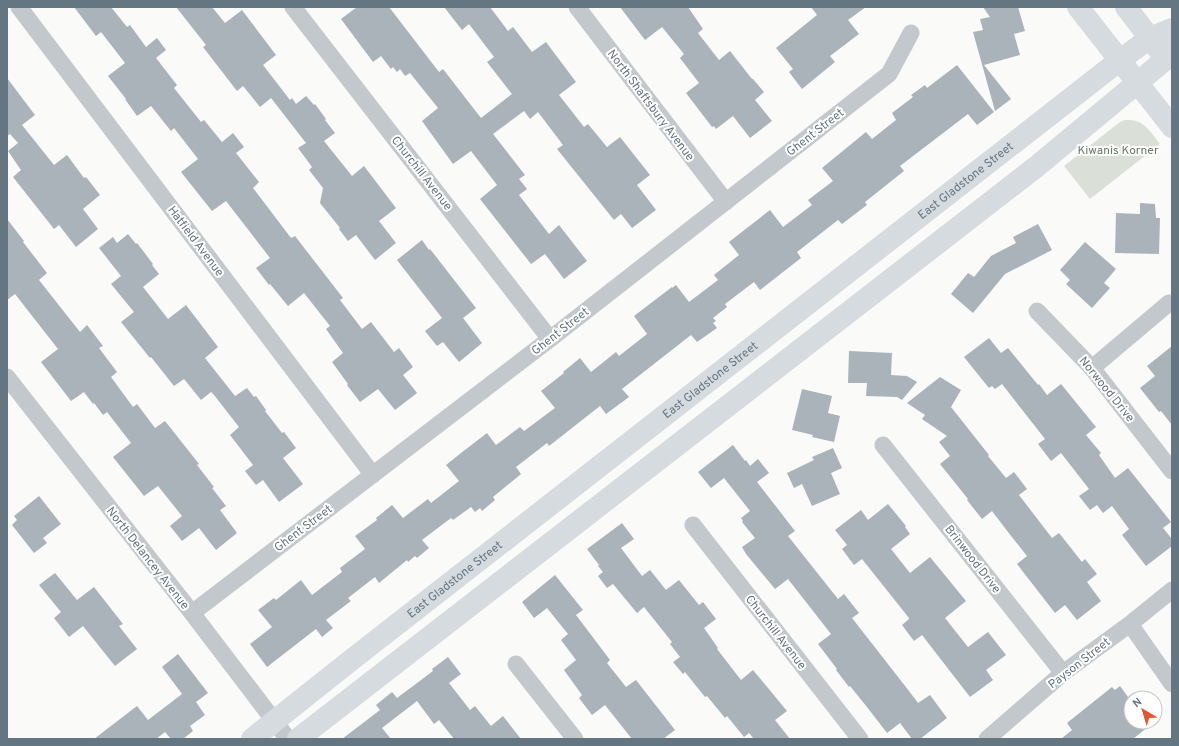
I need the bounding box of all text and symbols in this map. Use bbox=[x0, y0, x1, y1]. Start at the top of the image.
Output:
street label: North Shaftsbury Avenue bbox=[603, 47, 697, 165]
street label: Ghent Street bbox=[784, 105, 848, 160]
street label: Churchill Avenue bbox=[387, 133, 455, 214]
street label: East Gladstone Street bbox=[915, 139, 1017, 224]
park label: Kiwanis Korner bbox=[1077, 143, 1159, 159]
street label: Hatfield Avenue bbox=[163, 203, 227, 280]
street label: Ghent Street bbox=[529, 304, 593, 359]
street label: East Gladstone Street bbox=[660, 338, 762, 423]
street label: Norwood Drive bbox=[1075, 353, 1138, 426]
street label: Ghent Street bbox=[271, 502, 336, 556]
street label: North Delancey Avenue bbox=[102, 504, 192, 613]
street label: Brinwood Drive bbox=[941, 522, 1004, 597]
street label: East Gladstone Street bbox=[404, 538, 506, 622]
street label: Churchill Avenue bbox=[741, 592, 809, 673]
street label: Payson Street bbox=[1045, 635, 1114, 693]
north arrow bbox=[1123, 690, 1163, 730]
text: N bbox=[1130, 695, 1145, 711]

